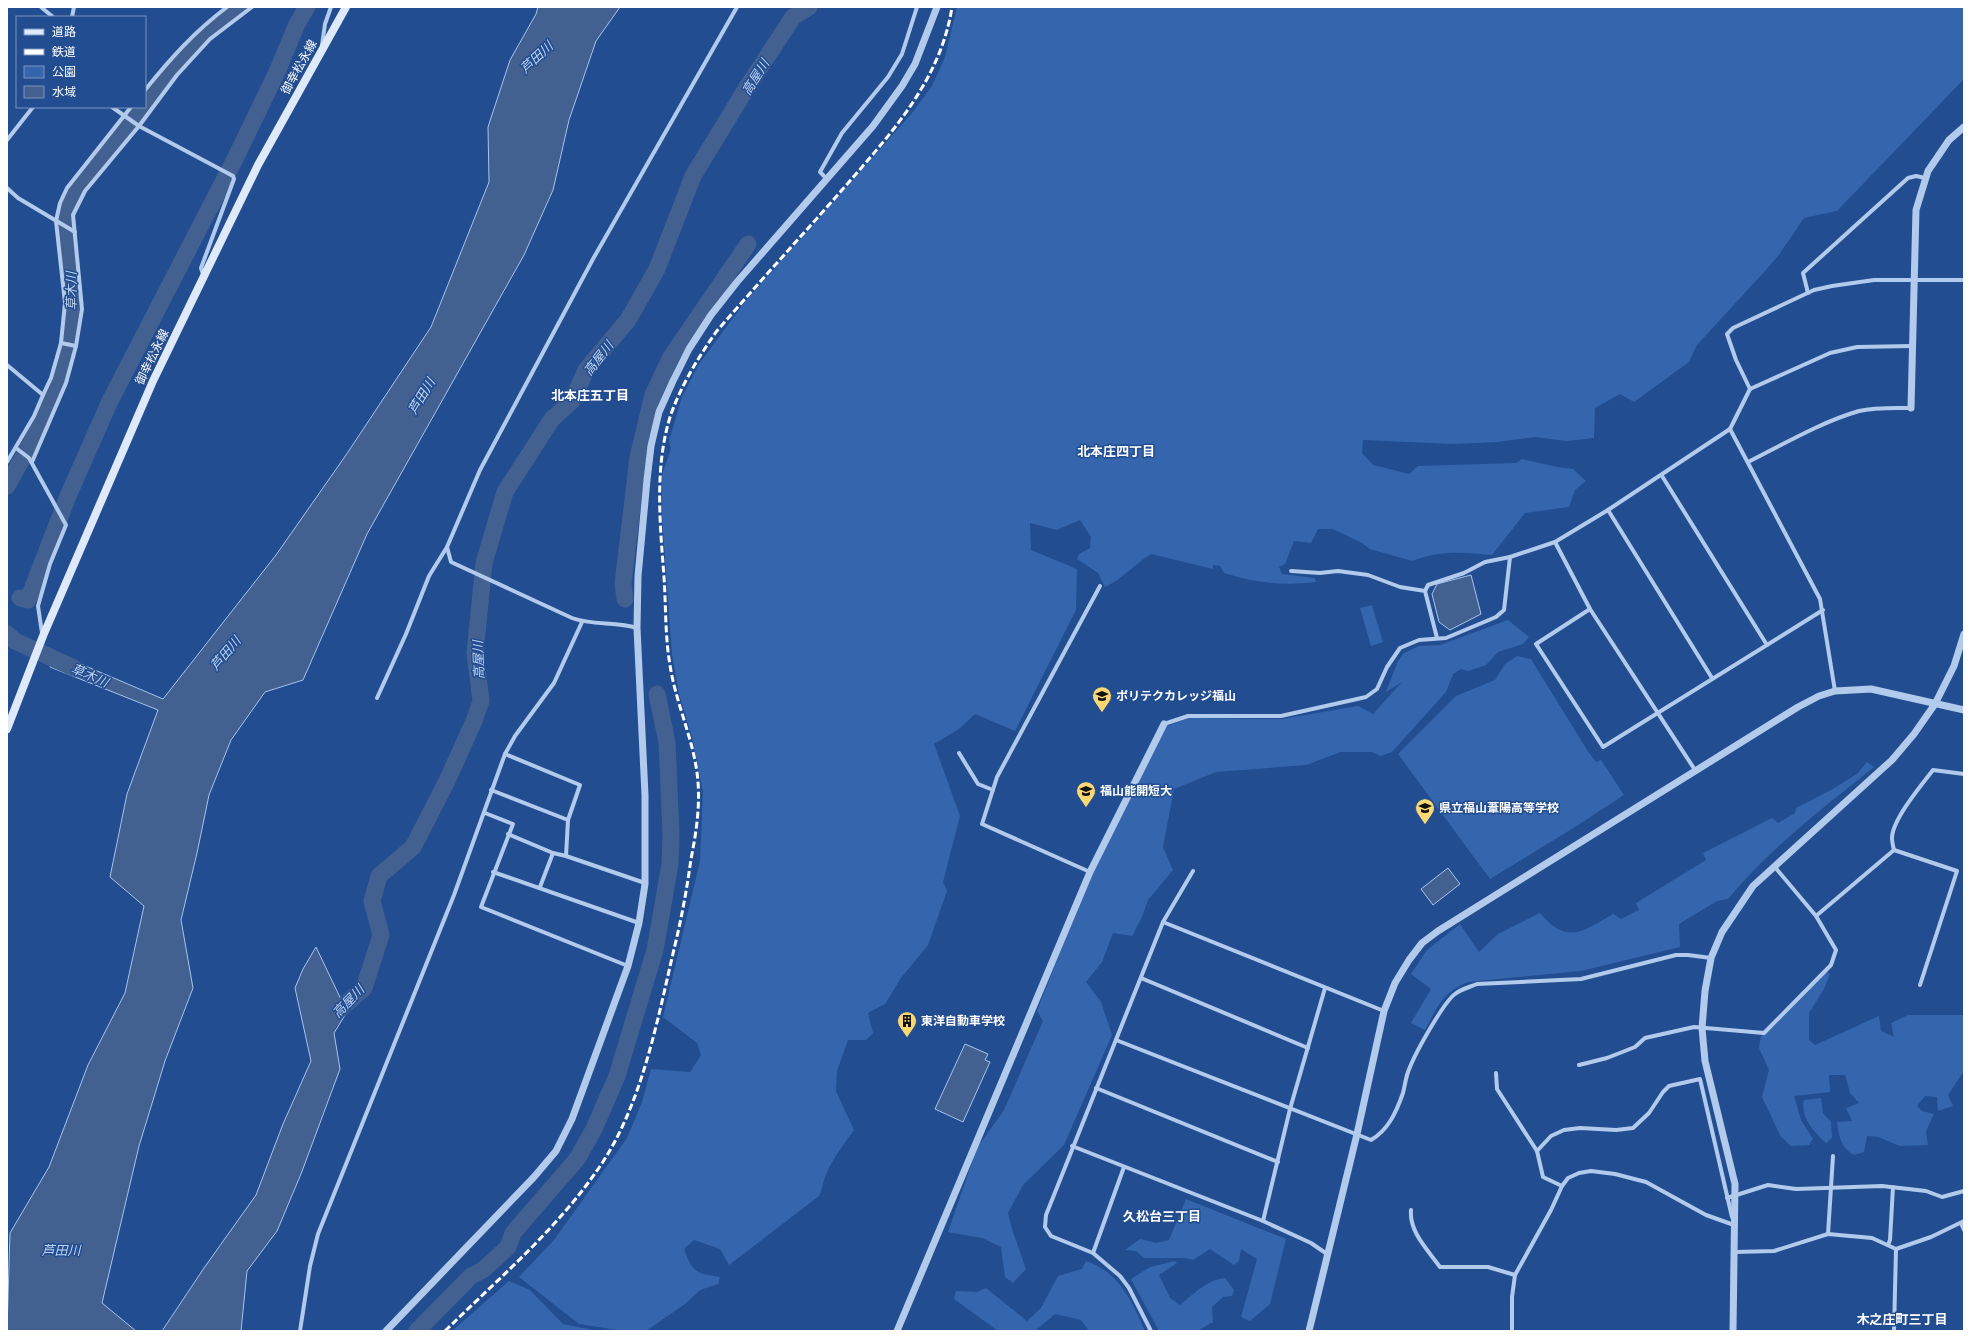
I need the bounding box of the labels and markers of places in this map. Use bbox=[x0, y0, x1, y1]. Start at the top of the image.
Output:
school or university icon: ポリテクカレッジ福山 bbox=[1091, 685, 1113, 713]
place label: ポリテクカレッジ福山 bbox=[1116, 689, 1236, 703]
school or university icon: 福山能開短大 bbox=[1075, 780, 1097, 808]
place label: 福山能開短大 bbox=[1100, 784, 1172, 798]
school or university icon: 県立福山葦陽高等学校 bbox=[1414, 797, 1436, 825]
place label: 県立福山葦陽高等学校 bbox=[1439, 801, 1559, 815]
building icon: 東洋自動車学校 bbox=[896, 1010, 918, 1038]
place label: 東洋自動車学校 bbox=[921, 1014, 1005, 1028]

